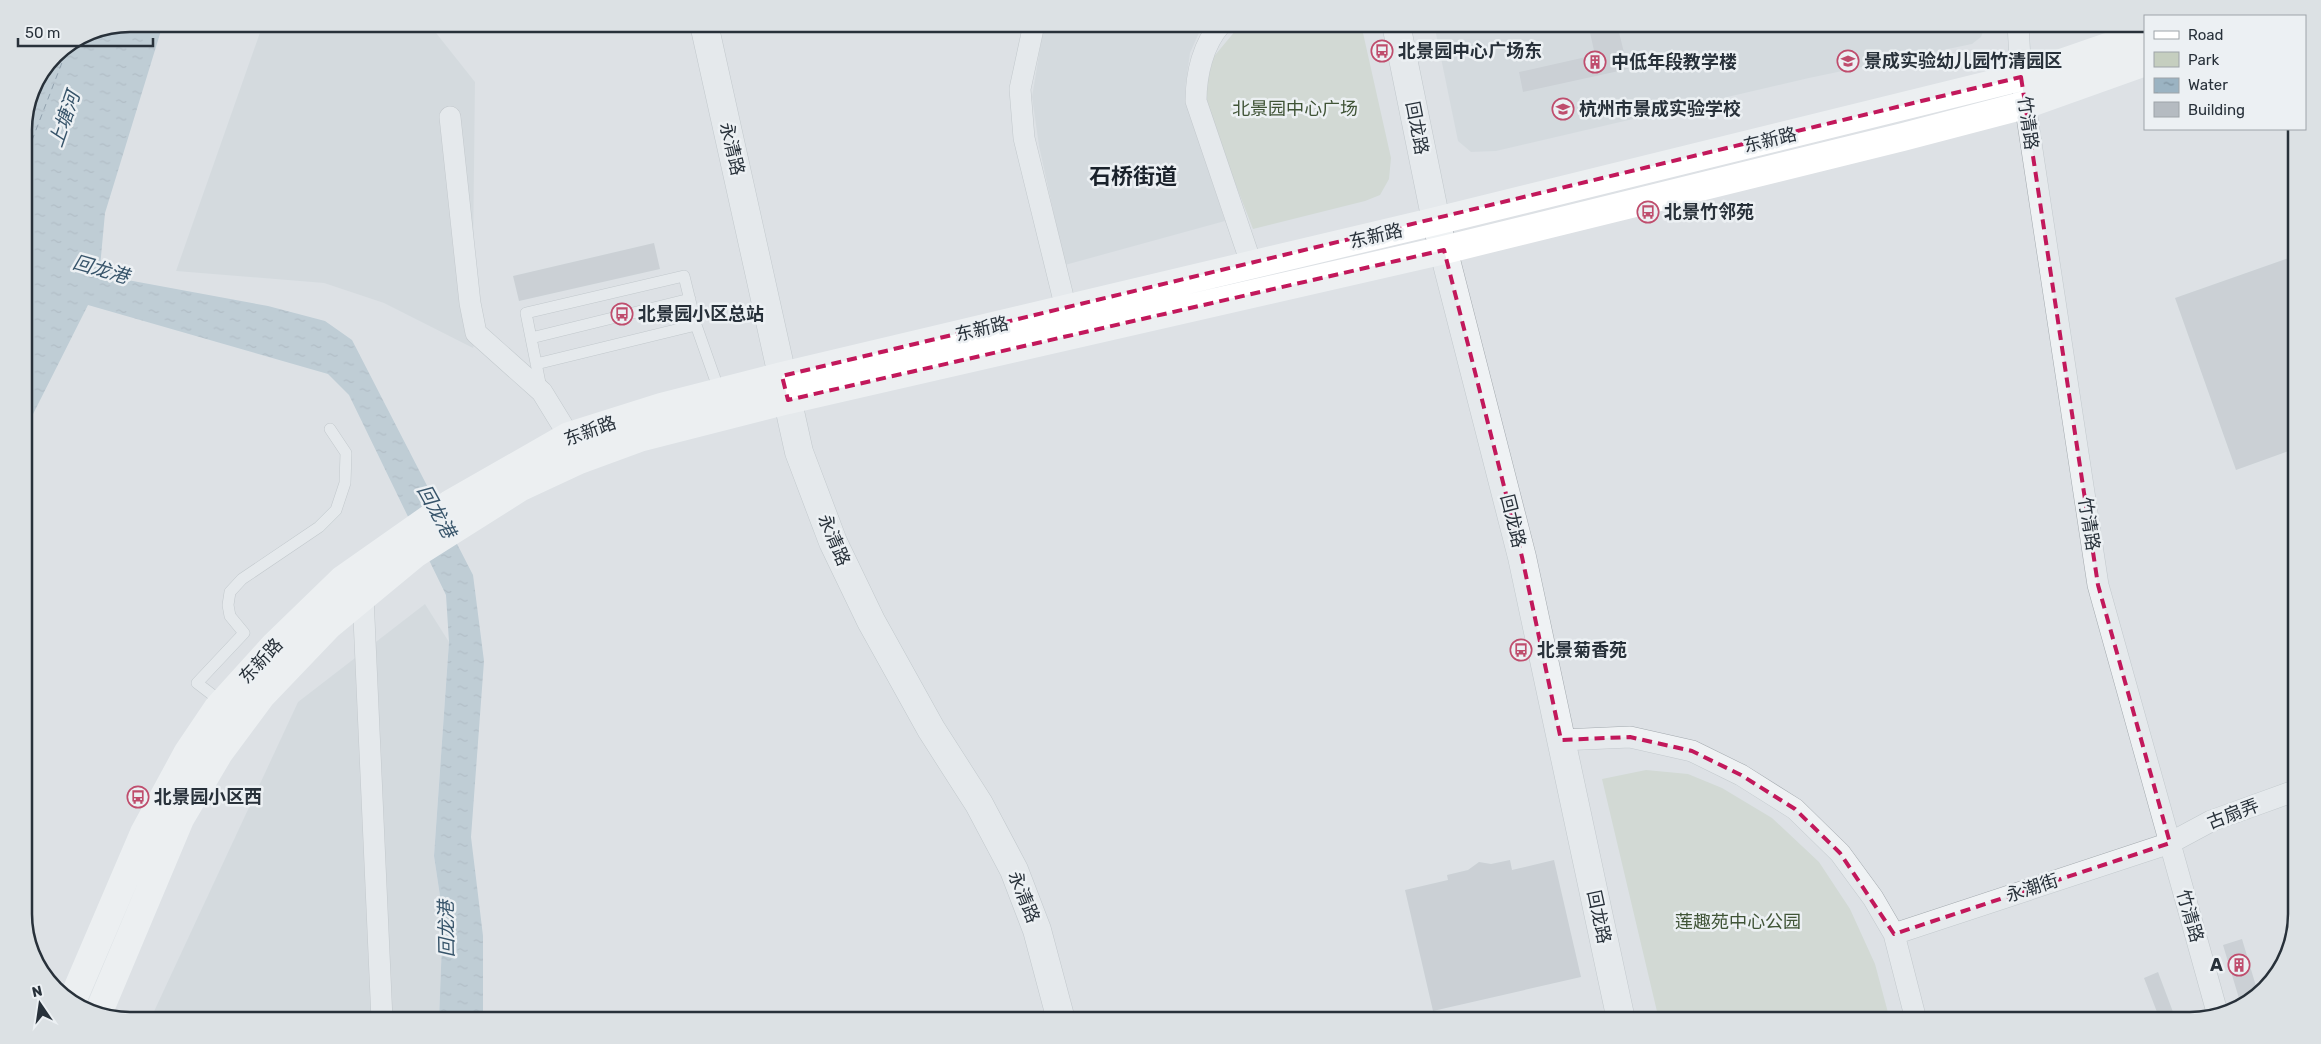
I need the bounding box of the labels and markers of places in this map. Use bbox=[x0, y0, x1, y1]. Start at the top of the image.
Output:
bus stop icon: 北景园中心广场东 bbox=[1370, 39, 1394, 63]
place label: 北景园中心广场东 bbox=[1398, 40, 1542, 62]
school or university icon: 景成实验幼儿园竹清园区 bbox=[1836, 49, 1860, 73]
building icon: 中低年段教学楼 bbox=[1583, 50, 1607, 74]
place label: 景成实验幼儿园竹清园区 bbox=[1864, 50, 2062, 72]
place label: 中低年段教学楼 bbox=[1611, 51, 1737, 73]
school or university icon: 杭州市景成实验学校 bbox=[1551, 97, 1575, 121]
place label: 杭州市景成实验学校 bbox=[1579, 98, 1741, 120]
bus stop icon: 北景竹邻苑 bbox=[1636, 200, 1660, 224]
place label: 北景竹邻苑 bbox=[1664, 201, 1754, 223]
bus stop icon: 北景园小区总站 bbox=[610, 302, 634, 326]
place label: 北景园小区总站 bbox=[638, 303, 764, 325]
bus stop icon: 北景菊香苑 bbox=[1509, 638, 1533, 662]
place label: 北景菊香苑 bbox=[1537, 639, 1627, 661]
bus stop icon: 北景园小区西 bbox=[126, 785, 150, 809]
place label: 北景园小区西 bbox=[154, 786, 262, 808]
building icon: A bbox=[2227, 953, 2251, 977]
place label: A bbox=[2210, 954, 2223, 976]

